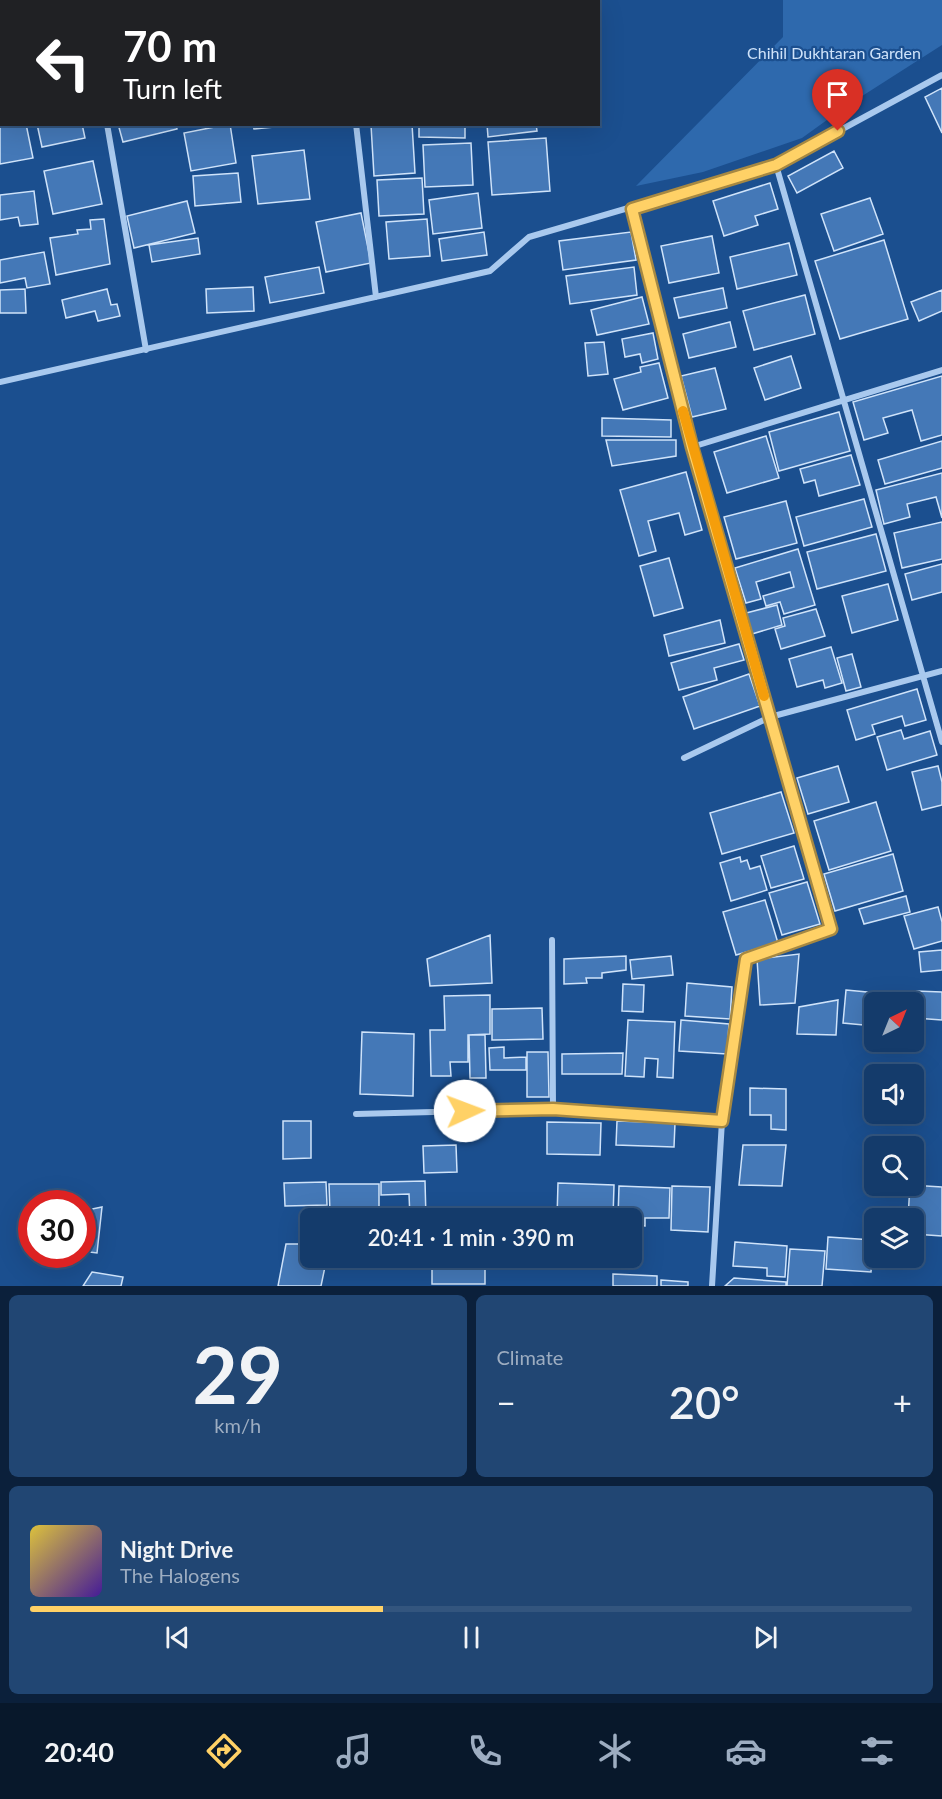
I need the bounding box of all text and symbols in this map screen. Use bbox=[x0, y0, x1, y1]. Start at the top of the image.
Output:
text: 70 m bbox=[123, 21, 217, 71]
icon: left bbox=[24, 24, 102, 102]
park label: Chihil Dukhtaran Garden bbox=[747, 43, 921, 62]
pin bbox=[812, 69, 863, 131]
text: Turn left bbox=[123, 72, 222, 105]
icon: arrive bbox=[821, 78, 854, 111]
north arrow bbox=[864, 992, 924, 1052]
map controls bbox=[864, 992, 924, 1268]
button: sound bbox=[864, 1064, 924, 1124]
position arrow bbox=[433, 1079, 497, 1143]
button: search bbox=[864, 1136, 924, 1196]
speed limit sign: 30 bbox=[18, 1190, 96, 1268]
button: layers bbox=[864, 1208, 924, 1268]
text: 20:41 · 1 min · 390 m bbox=[368, 1224, 574, 1251]
text: 29 bbox=[193, 1327, 283, 1421]
text: Climate bbox=[497, 1345, 563, 1369]
text: 20° bbox=[669, 1375, 740, 1429]
text: − bbox=[497, 1382, 516, 1422]
text: + bbox=[893, 1382, 912, 1422]
text: km/h bbox=[214, 1413, 261, 1437]
text: Night Drive bbox=[120, 1536, 233, 1563]
text: The Halogens bbox=[120, 1563, 240, 1587]
icon: previous bbox=[161, 1621, 194, 1654]
icon: pause bbox=[455, 1621, 488, 1654]
icon: next bbox=[749, 1621, 782, 1654]
icon: directions bbox=[203, 1730, 245, 1772]
icon: music bbox=[333, 1730, 375, 1772]
icon: phone bbox=[464, 1730, 506, 1772]
icon: climate bbox=[594, 1730, 636, 1772]
icon: car bbox=[725, 1730, 767, 1772]
icon: filters bbox=[856, 1730, 898, 1772]
text: 20:40 bbox=[44, 1735, 114, 1768]

